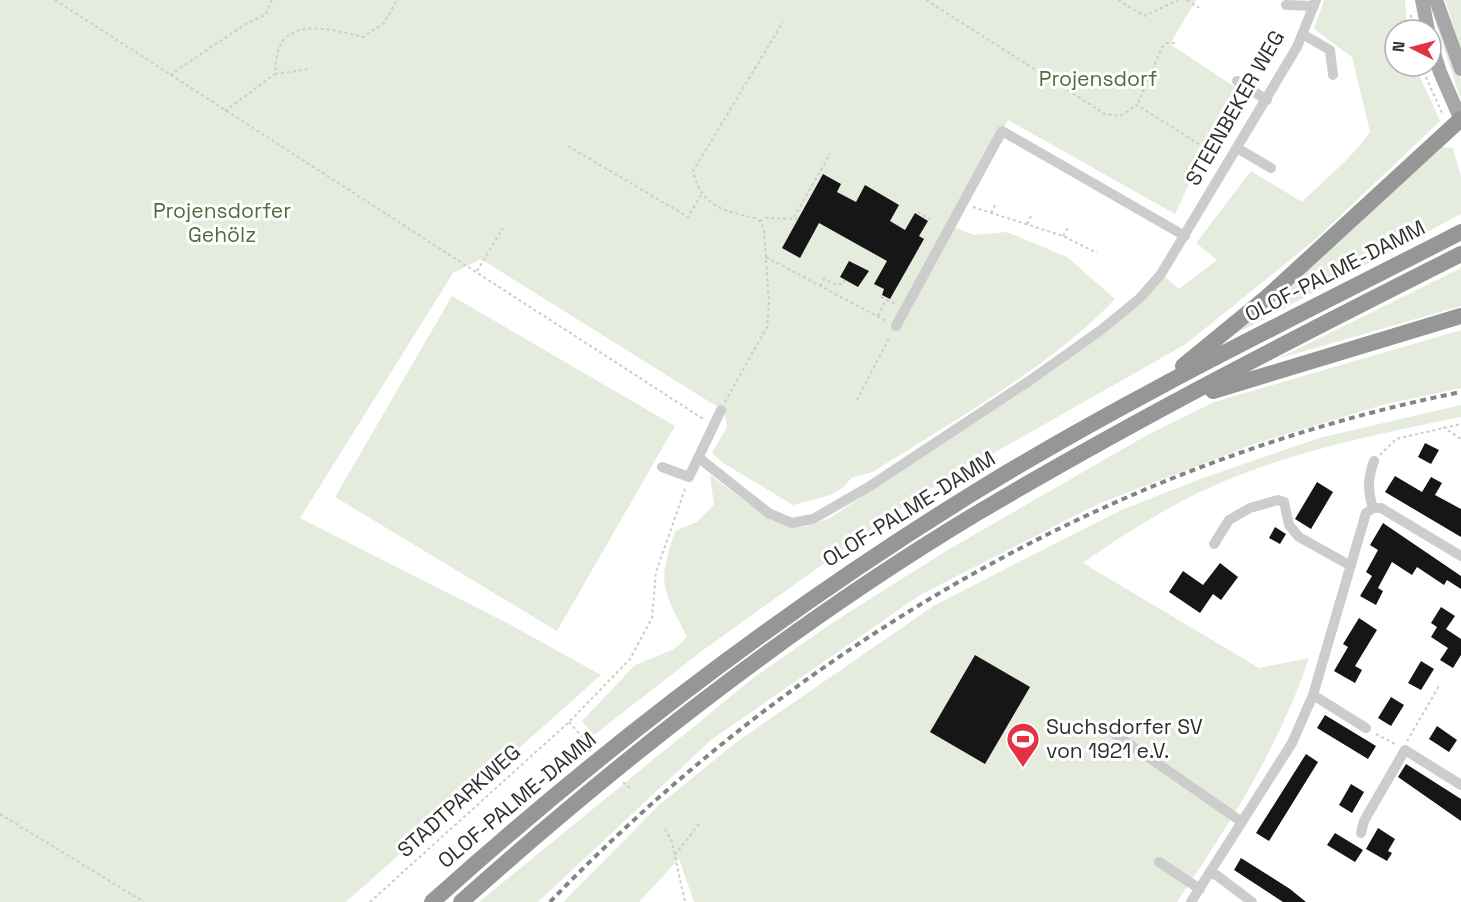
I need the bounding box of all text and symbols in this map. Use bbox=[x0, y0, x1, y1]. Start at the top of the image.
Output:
north arrow bbox=[1383, 18, 1443, 78]
street label: STEENBEKER WEG bbox=[1179, 25, 1290, 190]
text: N bbox=[1388, 40, 1410, 53]
park label: Projensdorf bbox=[1039, 65, 1157, 92]
park label: Projensdorfer Gehölz bbox=[153, 197, 291, 248]
street label: OLOF-PALME-DAMM bbox=[1240, 213, 1429, 328]
street label: OLOF-PALME-DAMM bbox=[817, 444, 1000, 573]
place label: Suchsdorfer SV von 1921 e.V. bbox=[1046, 713, 1203, 764]
sports icon: Suchsdorfer SV von 1921 e.V. bbox=[1005, 721, 1041, 768]
street label: OLOF-PALME-DAMM bbox=[432, 725, 601, 874]
street label: STADTPARKWEG bbox=[391, 738, 526, 863]

